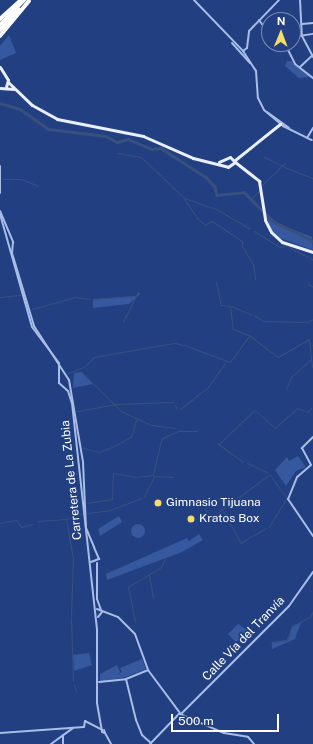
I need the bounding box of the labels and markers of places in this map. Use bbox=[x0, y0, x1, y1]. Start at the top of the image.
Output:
place label: Gimnasio Tijuana bbox=[166, 496, 261, 510]
marker: Gimnasio Tijuana bbox=[153, 498, 163, 508]
place label: Kratos Box bbox=[199, 512, 260, 526]
marker: Kratos Box bbox=[186, 514, 196, 524]

